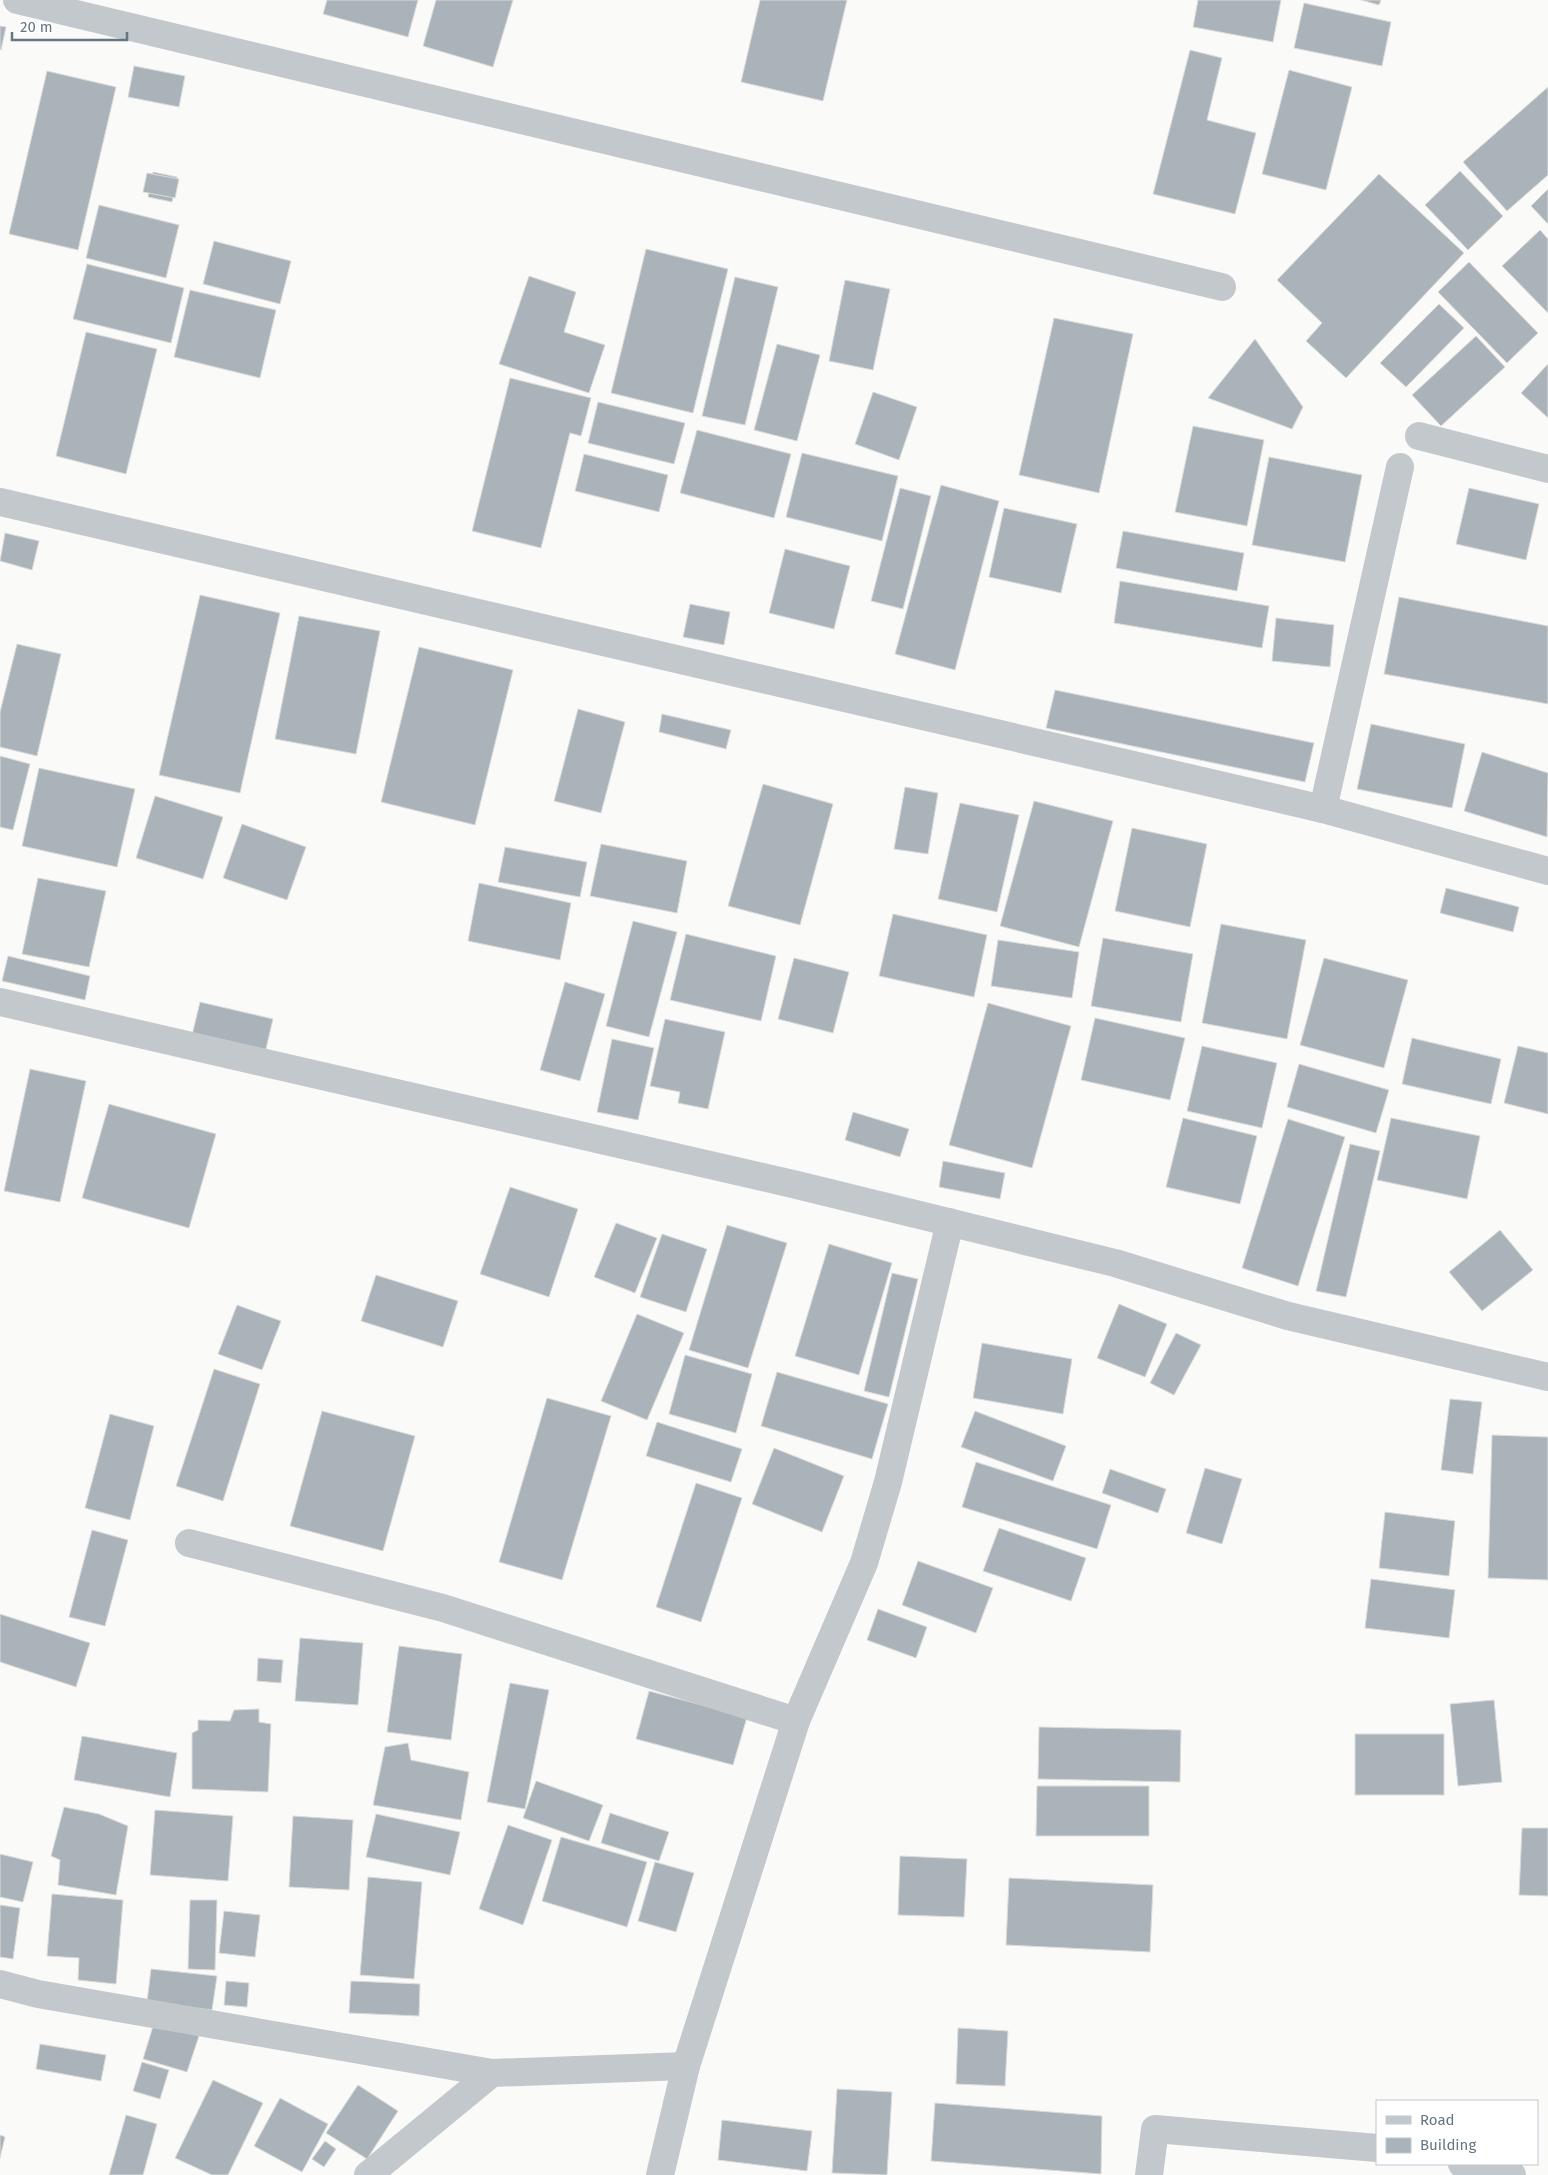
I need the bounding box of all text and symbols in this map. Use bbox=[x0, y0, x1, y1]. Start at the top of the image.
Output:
scale bar bbox=[12, 10, 128, 42]
text: 20 m bbox=[20, 18, 53, 36]
legend bbox=[1376, 2100, 1538, 2165]
text: Road bbox=[1420, 2111, 1455, 2129]
text: Building bbox=[1420, 2136, 1476, 2154]

